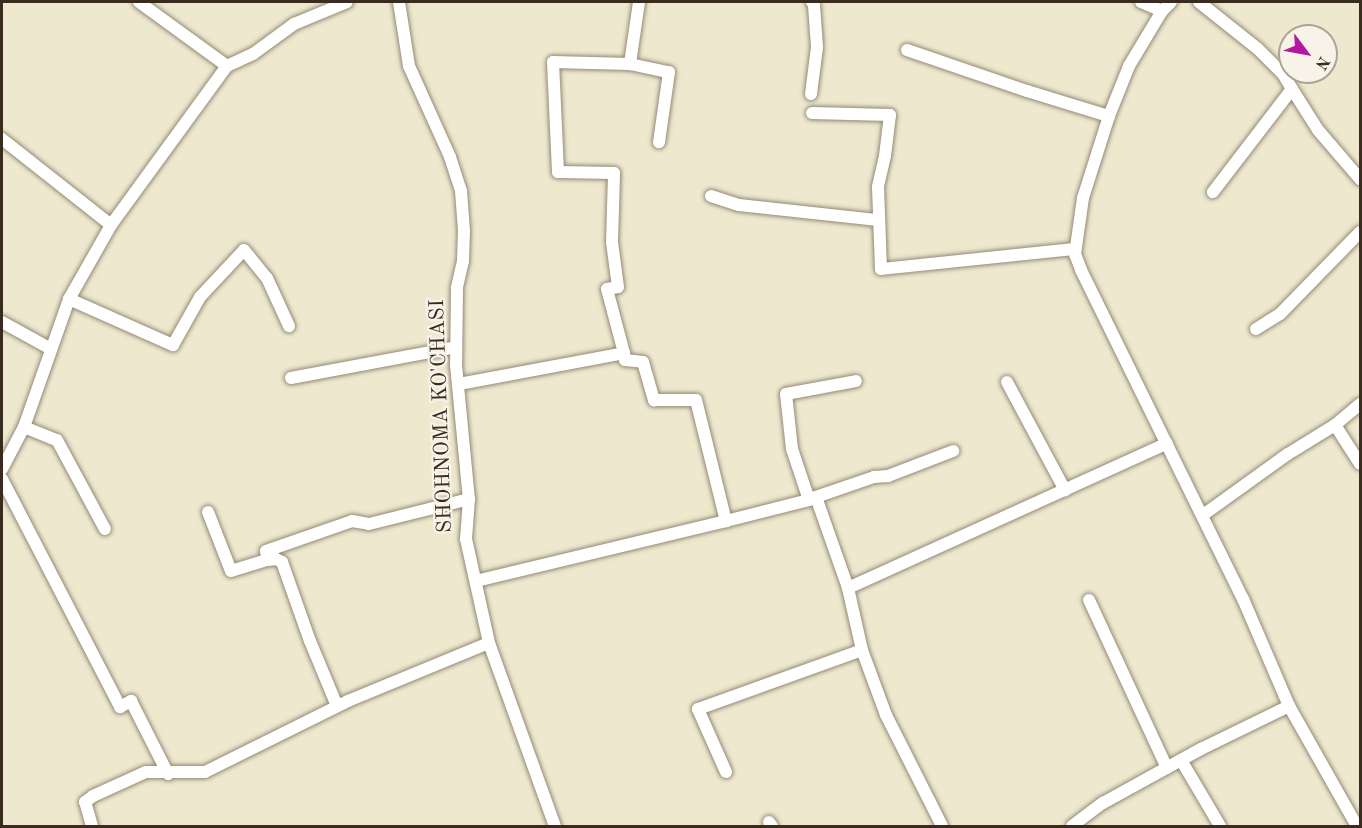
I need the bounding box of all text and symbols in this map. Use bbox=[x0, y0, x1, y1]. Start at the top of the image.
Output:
north arrow bbox=[1278, 24, 1338, 84]
text: N bbox=[1312, 53, 1332, 72]
street label: SHOHNOMA KO'CHASI bbox=[425, 299, 459, 533]

